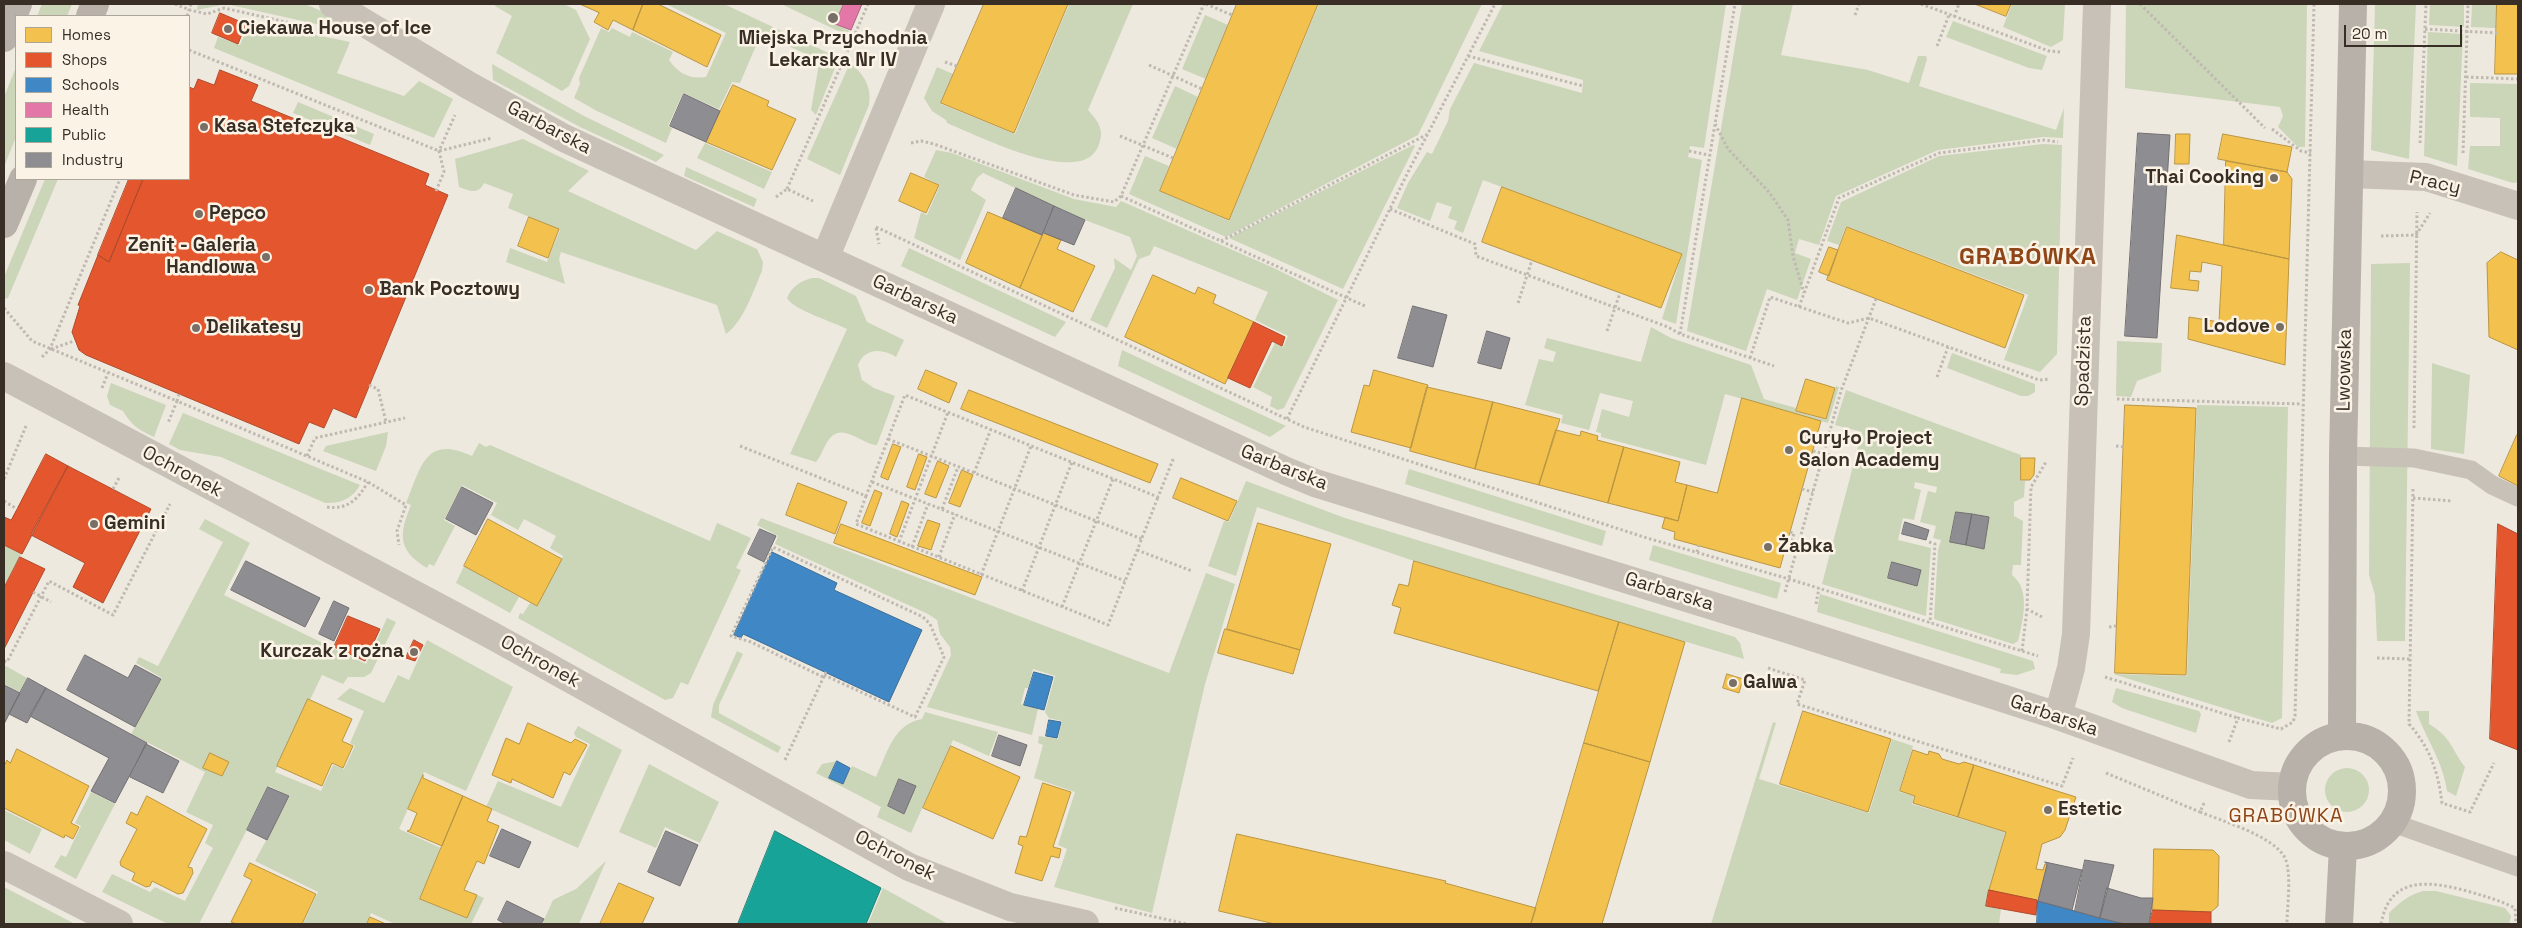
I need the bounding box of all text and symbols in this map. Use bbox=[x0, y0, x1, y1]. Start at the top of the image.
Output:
marker: Miejska Przychodnia Lekarska Nr IV bbox=[826, 11, 840, 25]
legend bbox=[15, 15, 190, 180]
scale bar bbox=[2347, 15, 2464, 47]
place label: Ciekawa House of Ice bbox=[238, 18, 432, 40]
marker: Ciekawa House of Ice bbox=[222, 23, 234, 35]
text: 20 m bbox=[2352, 24, 2387, 43]
text: Homes bbox=[62, 25, 111, 44]
place label: Miejska Przychodnia Lekarska Nr IV bbox=[738, 28, 928, 72]
text: Shops bbox=[62, 50, 107, 69]
text: Schools bbox=[62, 75, 119, 94]
street label: Garbarska bbox=[503, 96, 595, 160]
text: Health bbox=[62, 100, 109, 119]
place label: Kasa Stefczyka bbox=[214, 116, 355, 138]
marker: Kasa Stefczyka bbox=[198, 121, 210, 133]
text: Public bbox=[62, 125, 106, 144]
text: Industry bbox=[62, 150, 123, 169]
street label: Pracy bbox=[2407, 166, 2463, 200]
place label: Thai Cooking bbox=[2145, 167, 2264, 189]
marker: Thai Cooking bbox=[2268, 172, 2280, 184]
place label: Pepco bbox=[209, 203, 266, 225]
marker: Pepco bbox=[193, 208, 205, 220]
place label: Zenit - Galeria Handlowa bbox=[128, 235, 256, 279]
district label: GRABÓWKA bbox=[1958, 243, 2098, 271]
marker: Zenit - Galeria Handlowa bbox=[260, 251, 272, 263]
street label: Garbarska bbox=[869, 270, 961, 330]
place label: Bank Pocztowy bbox=[379, 279, 520, 301]
marker: Bank Pocztowy bbox=[363, 284, 375, 296]
street label: Spadzista bbox=[2071, 315, 2097, 407]
place label: Lodove bbox=[2203, 316, 2270, 338]
place label: Delikatesy bbox=[206, 317, 301, 339]
marker: Lodove bbox=[2274, 321, 2286, 333]
marker: Delikatesy bbox=[190, 322, 202, 334]
street label: Lwowska bbox=[2333, 328, 2357, 412]
place label: Curyło Project Salon Academy bbox=[1799, 428, 1940, 472]
street label: Garbarska bbox=[1237, 440, 1331, 496]
street label: Ochronek bbox=[138, 441, 226, 503]
marker: Curyło Project Salon Academy bbox=[1783, 444, 1795, 456]
place label: Gemini bbox=[104, 513, 166, 535]
marker: Gemini bbox=[88, 518, 100, 530]
place label: Żabka bbox=[1778, 536, 1834, 558]
marker: Żabka bbox=[1762, 541, 1774, 553]
street label: Garbarska bbox=[1622, 568, 1716, 616]
street label: Ochronek bbox=[496, 631, 584, 693]
place label: Kurczak z rożna bbox=[260, 641, 404, 663]
marker: Kurczak z rożna bbox=[408, 646, 420, 658]
place label: Galwa bbox=[1743, 672, 1797, 694]
marker: Galwa bbox=[1727, 677, 1739, 689]
street label: Garbarska bbox=[2007, 690, 2101, 742]
place label: Estetic bbox=[2058, 799, 2122, 821]
marker: Estetic bbox=[2042, 804, 2054, 816]
district label: GRABÓWKA bbox=[2227, 805, 2345, 829]
street label: Ochronek bbox=[851, 826, 939, 886]

